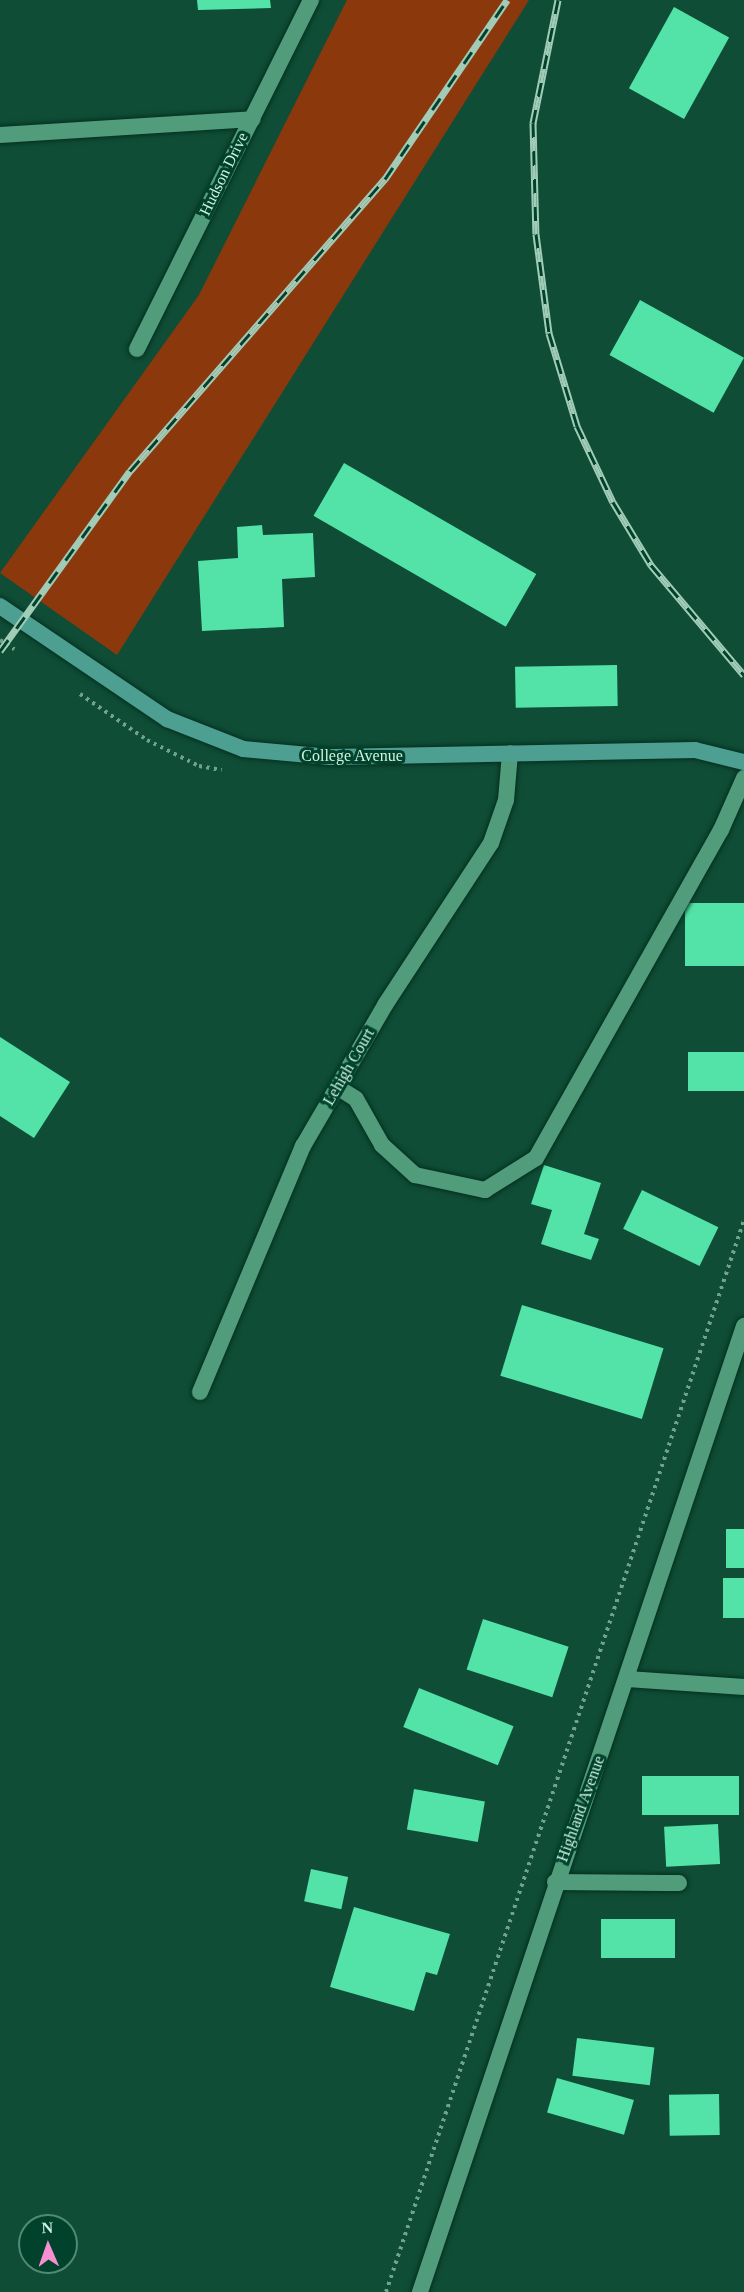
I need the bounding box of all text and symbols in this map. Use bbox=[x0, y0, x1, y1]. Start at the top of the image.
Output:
street label: Hudson Drive bbox=[196, 129, 252, 219]
street label: College Avenue bbox=[301, 746, 403, 766]
street label: Lehigh Court bbox=[319, 1025, 379, 1109]
street label: Highland Avenue bbox=[553, 1753, 609, 1865]
north arrow bbox=[18, 2214, 78, 2274]
text: N bbox=[41, 2219, 53, 2236]

